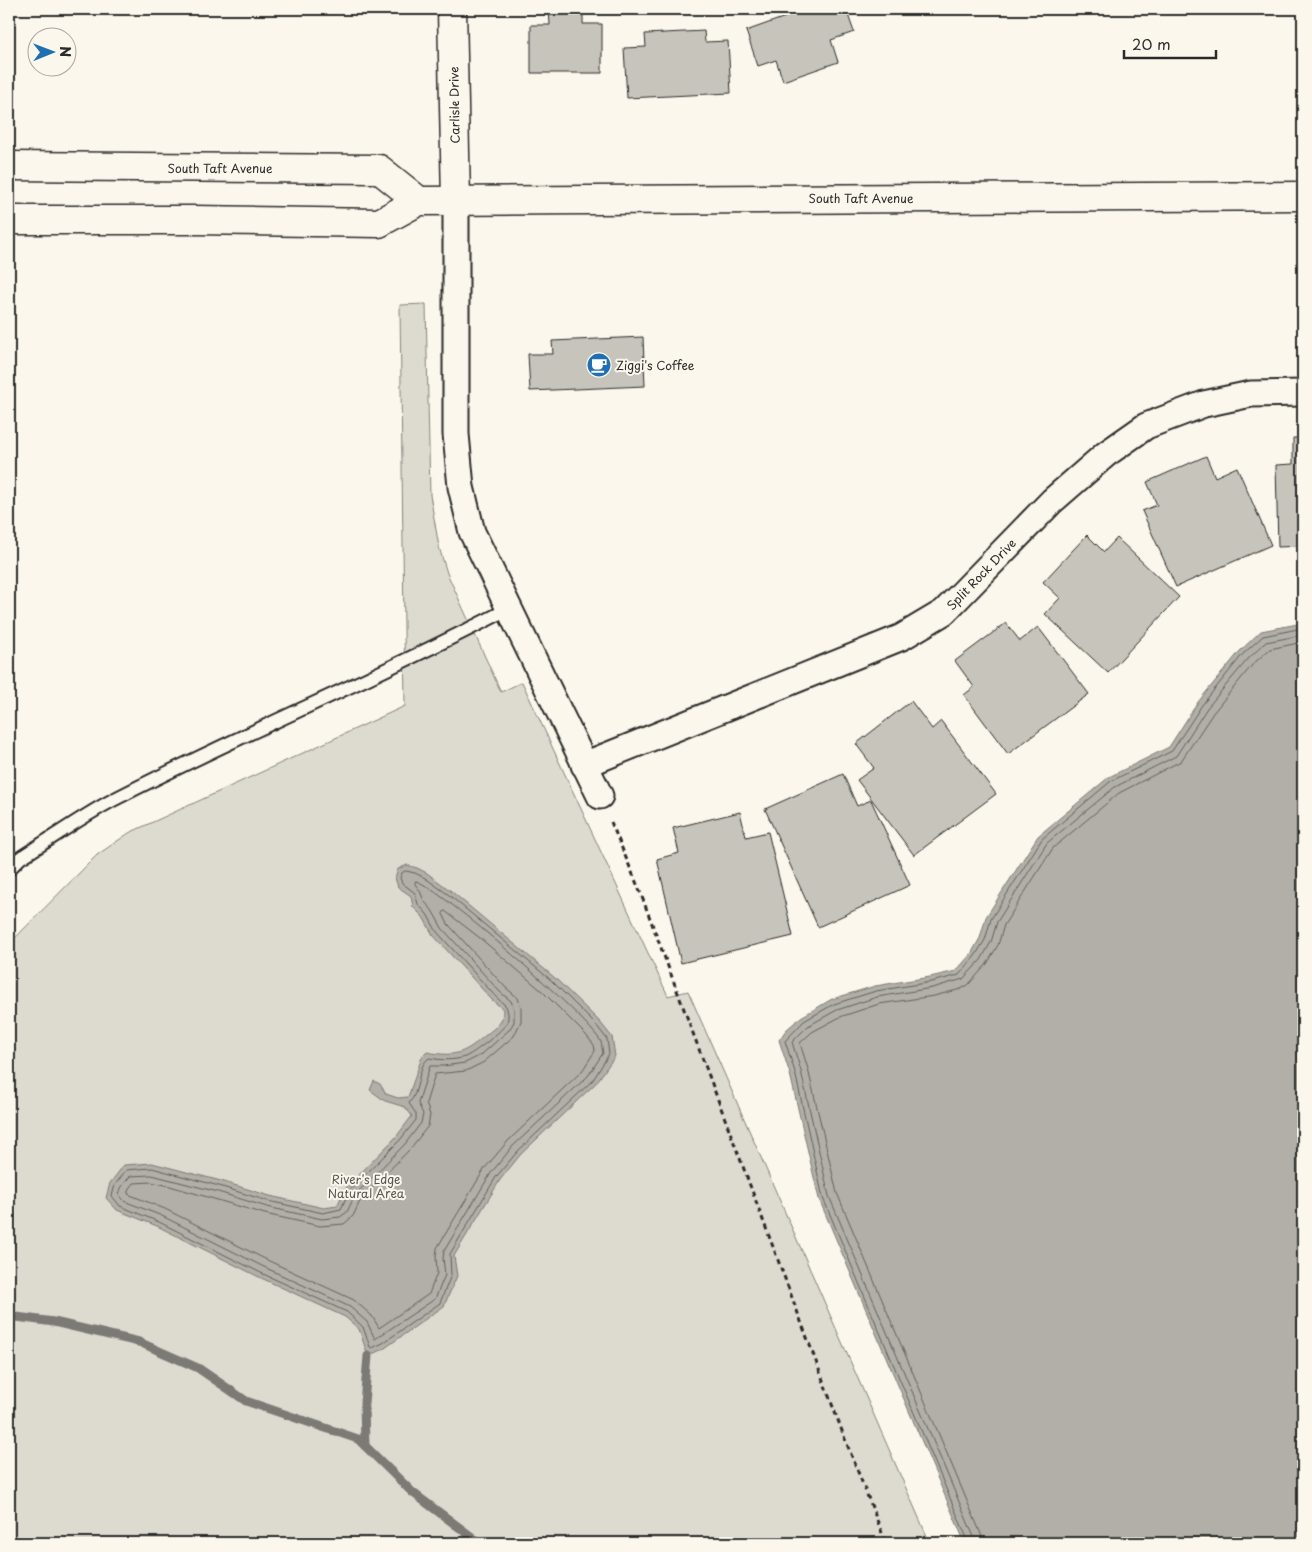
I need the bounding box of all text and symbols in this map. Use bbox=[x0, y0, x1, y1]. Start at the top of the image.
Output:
north arrow bbox=[28, 28, 78, 78]
scale bar bbox=[1124, 28, 1217, 60]
text: 20 m bbox=[1132, 32, 1171, 55]
text: N bbox=[55, 46, 76, 57]
street label: Carlisle Drive bbox=[444, 66, 464, 144]
street label: South Taft Avenue bbox=[168, 159, 273, 177]
street label: South Taft Avenue bbox=[809, 189, 914, 207]
cafe icon: Ziggi's Coffee bbox=[586, 352, 612, 378]
place label: Ziggi's Coffee bbox=[616, 356, 695, 374]
street label: Split Rock Drive bbox=[942, 534, 1020, 614]
park label: River's Edge Natural Area bbox=[328, 1170, 405, 1202]

